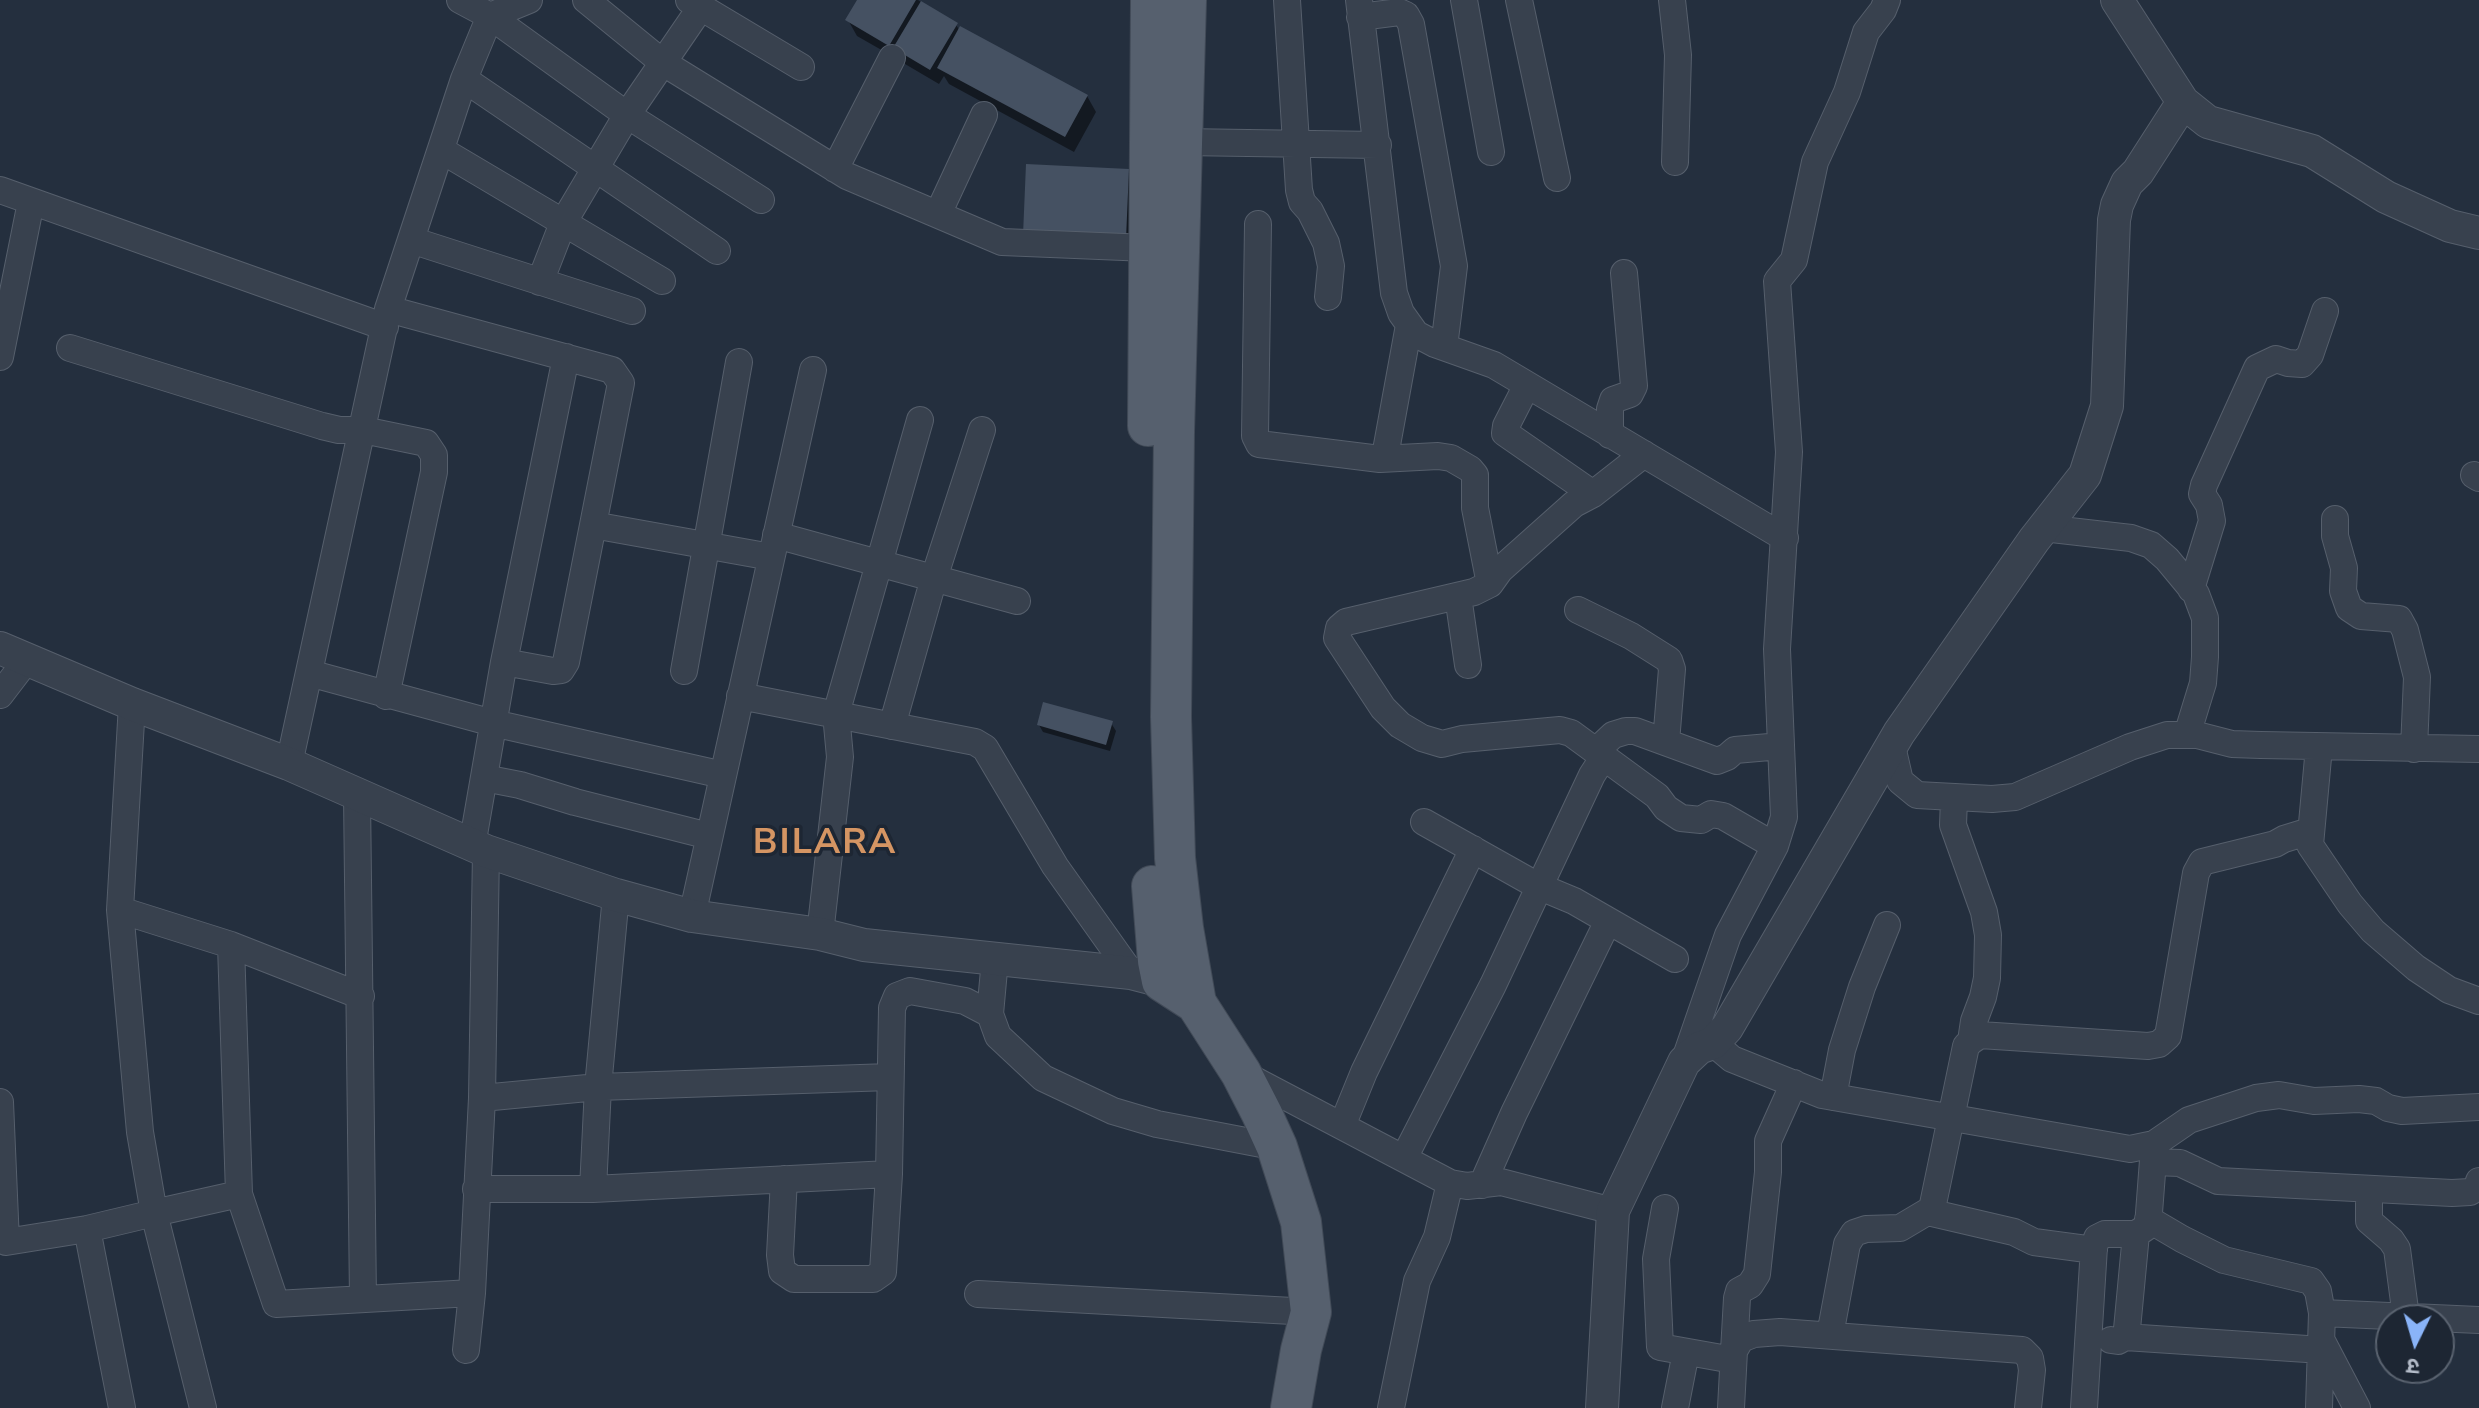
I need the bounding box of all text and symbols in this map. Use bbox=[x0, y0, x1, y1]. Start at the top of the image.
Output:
district label: BILARA bbox=[753, 822, 897, 866]
north arrow bbox=[2375, 1304, 2455, 1384]
text: उ bbox=[2405, 1350, 2421, 1381]

